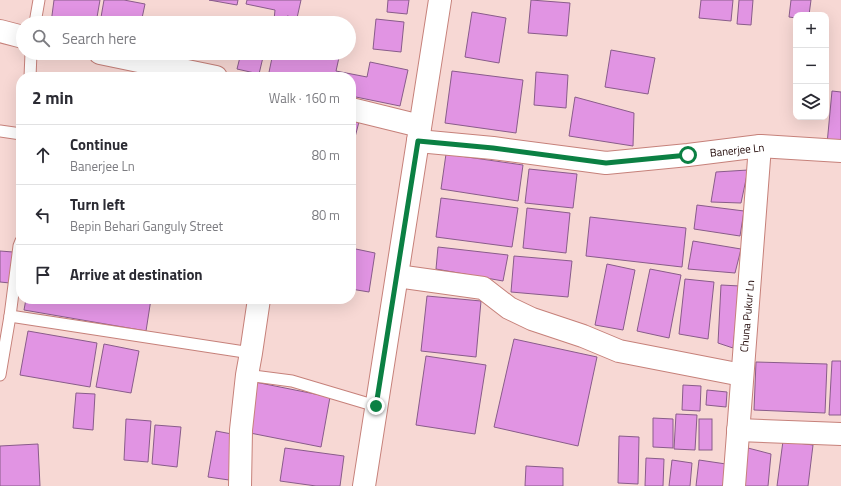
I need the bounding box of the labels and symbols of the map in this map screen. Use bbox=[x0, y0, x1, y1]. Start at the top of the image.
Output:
street label: Banerjee Ln bbox=[709, 139, 765, 161]
route start bbox=[679, 146, 697, 164]
street label: Chuna Pukur Ln bbox=[736, 279, 758, 353]
route end bbox=[367, 397, 385, 415]

